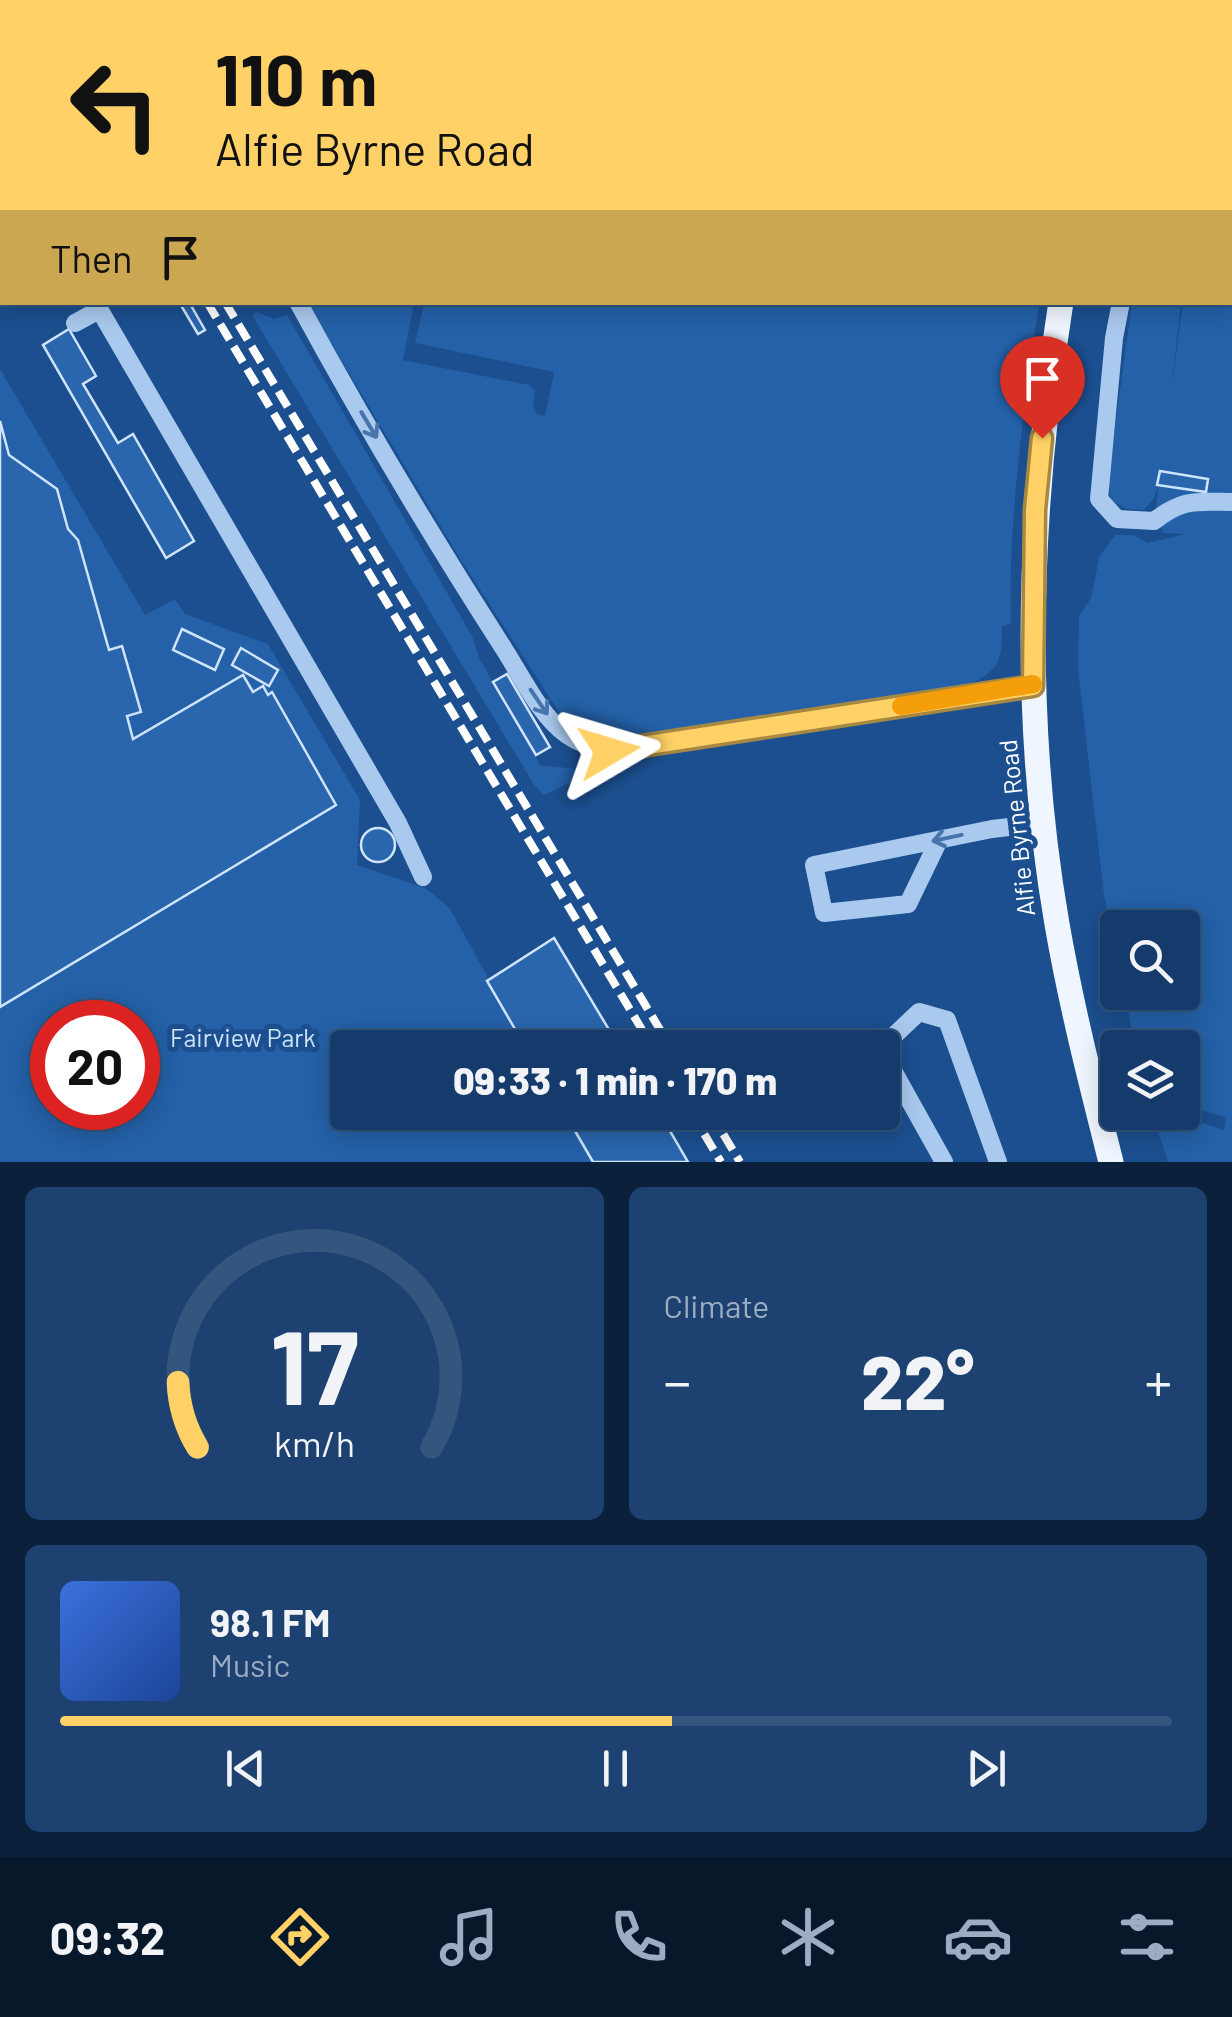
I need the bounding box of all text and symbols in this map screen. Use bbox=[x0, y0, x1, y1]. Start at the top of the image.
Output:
text: 110 m bbox=[215, 36, 377, 120]
icon: left bbox=[50, 40, 180, 170]
text: Alfie Byrne Road bbox=[215, 121, 535, 175]
icon: arrive bbox=[153, 230, 208, 285]
text: Then bbox=[50, 235, 133, 281]
pin bbox=[1000, 336, 1085, 439]
icon: arrive bbox=[1015, 351, 1070, 406]
one-way arrow bbox=[359, 410, 379, 439]
one-way arrow bbox=[528, 688, 549, 716]
position arrow bbox=[557, 699, 661, 803]
street label: Alfie Byrne Road bbox=[992, 738, 1040, 918]
one-way arrow bbox=[932, 830, 964, 849]
map controls bbox=[1100, 910, 1200, 1130]
button: search bbox=[1100, 910, 1200, 1010]
speed limit sign: 20 bbox=[30, 1000, 160, 1130]
park label: Fairview Park bbox=[170, 1022, 316, 1052]
button: layers bbox=[1100, 1030, 1200, 1130]
text: 09:33 · 1 min · 170 m bbox=[453, 1057, 777, 1103]
text: Climate bbox=[664, 1286, 769, 1324]
text: 17 bbox=[270, 1301, 358, 1426]
text: 22° bbox=[861, 1335, 974, 1425]
text: − bbox=[664, 1347, 691, 1413]
text: + bbox=[1144, 1347, 1172, 1413]
text: km/h bbox=[274, 1421, 355, 1464]
text: 98.1 FM bbox=[210, 1599, 331, 1645]
text: Music bbox=[210, 1645, 290, 1683]
icon: previous bbox=[218, 1741, 273, 1796]
icon: pause bbox=[588, 1741, 643, 1796]
icon: next bbox=[959, 1741, 1014, 1796]
icon: directions bbox=[265, 1902, 335, 1972]
icon: music bbox=[434, 1902, 504, 1972]
icon: phone bbox=[604, 1902, 674, 1972]
icon: climate bbox=[773, 1902, 843, 1972]
icon: car bbox=[943, 1902, 1013, 1972]
icon: filters bbox=[1112, 1902, 1182, 1972]
text: 09:32 bbox=[50, 1910, 165, 1964]

